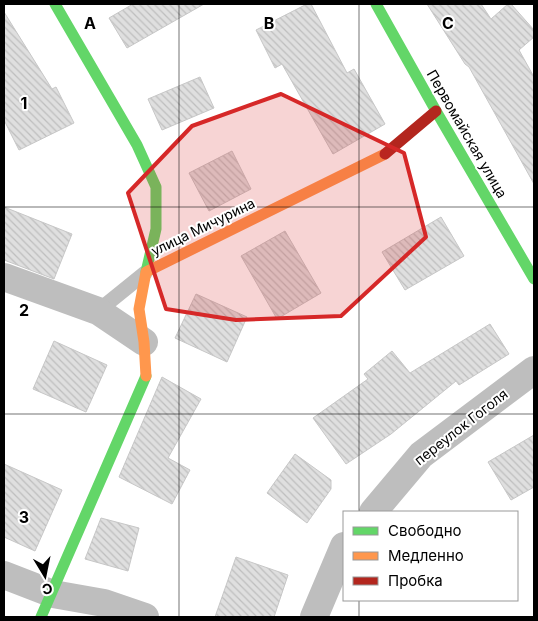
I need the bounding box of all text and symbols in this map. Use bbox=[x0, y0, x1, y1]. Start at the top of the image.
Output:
text: A bbox=[84, 13, 96, 33]
text: B bbox=[264, 13, 274, 33]
text: C bbox=[442, 13, 454, 33]
street label: Первомайская улица bbox=[424, 67, 511, 201]
text: 1 bbox=[21, 93, 27, 113]
street label: улица Мичурина bbox=[148, 194, 257, 259]
text: 2 bbox=[19, 300, 29, 320]
street label: переулок Гоголя bbox=[411, 385, 511, 468]
text: 3 bbox=[19, 507, 29, 527]
legend bbox=[343, 511, 518, 601]
text: Свободно bbox=[388, 521, 462, 540]
text: Медленно bbox=[388, 546, 464, 565]
north arrow bbox=[20, 551, 70, 601]
text: Пробка bbox=[388, 571, 443, 590]
text: С bbox=[41, 580, 54, 599]

